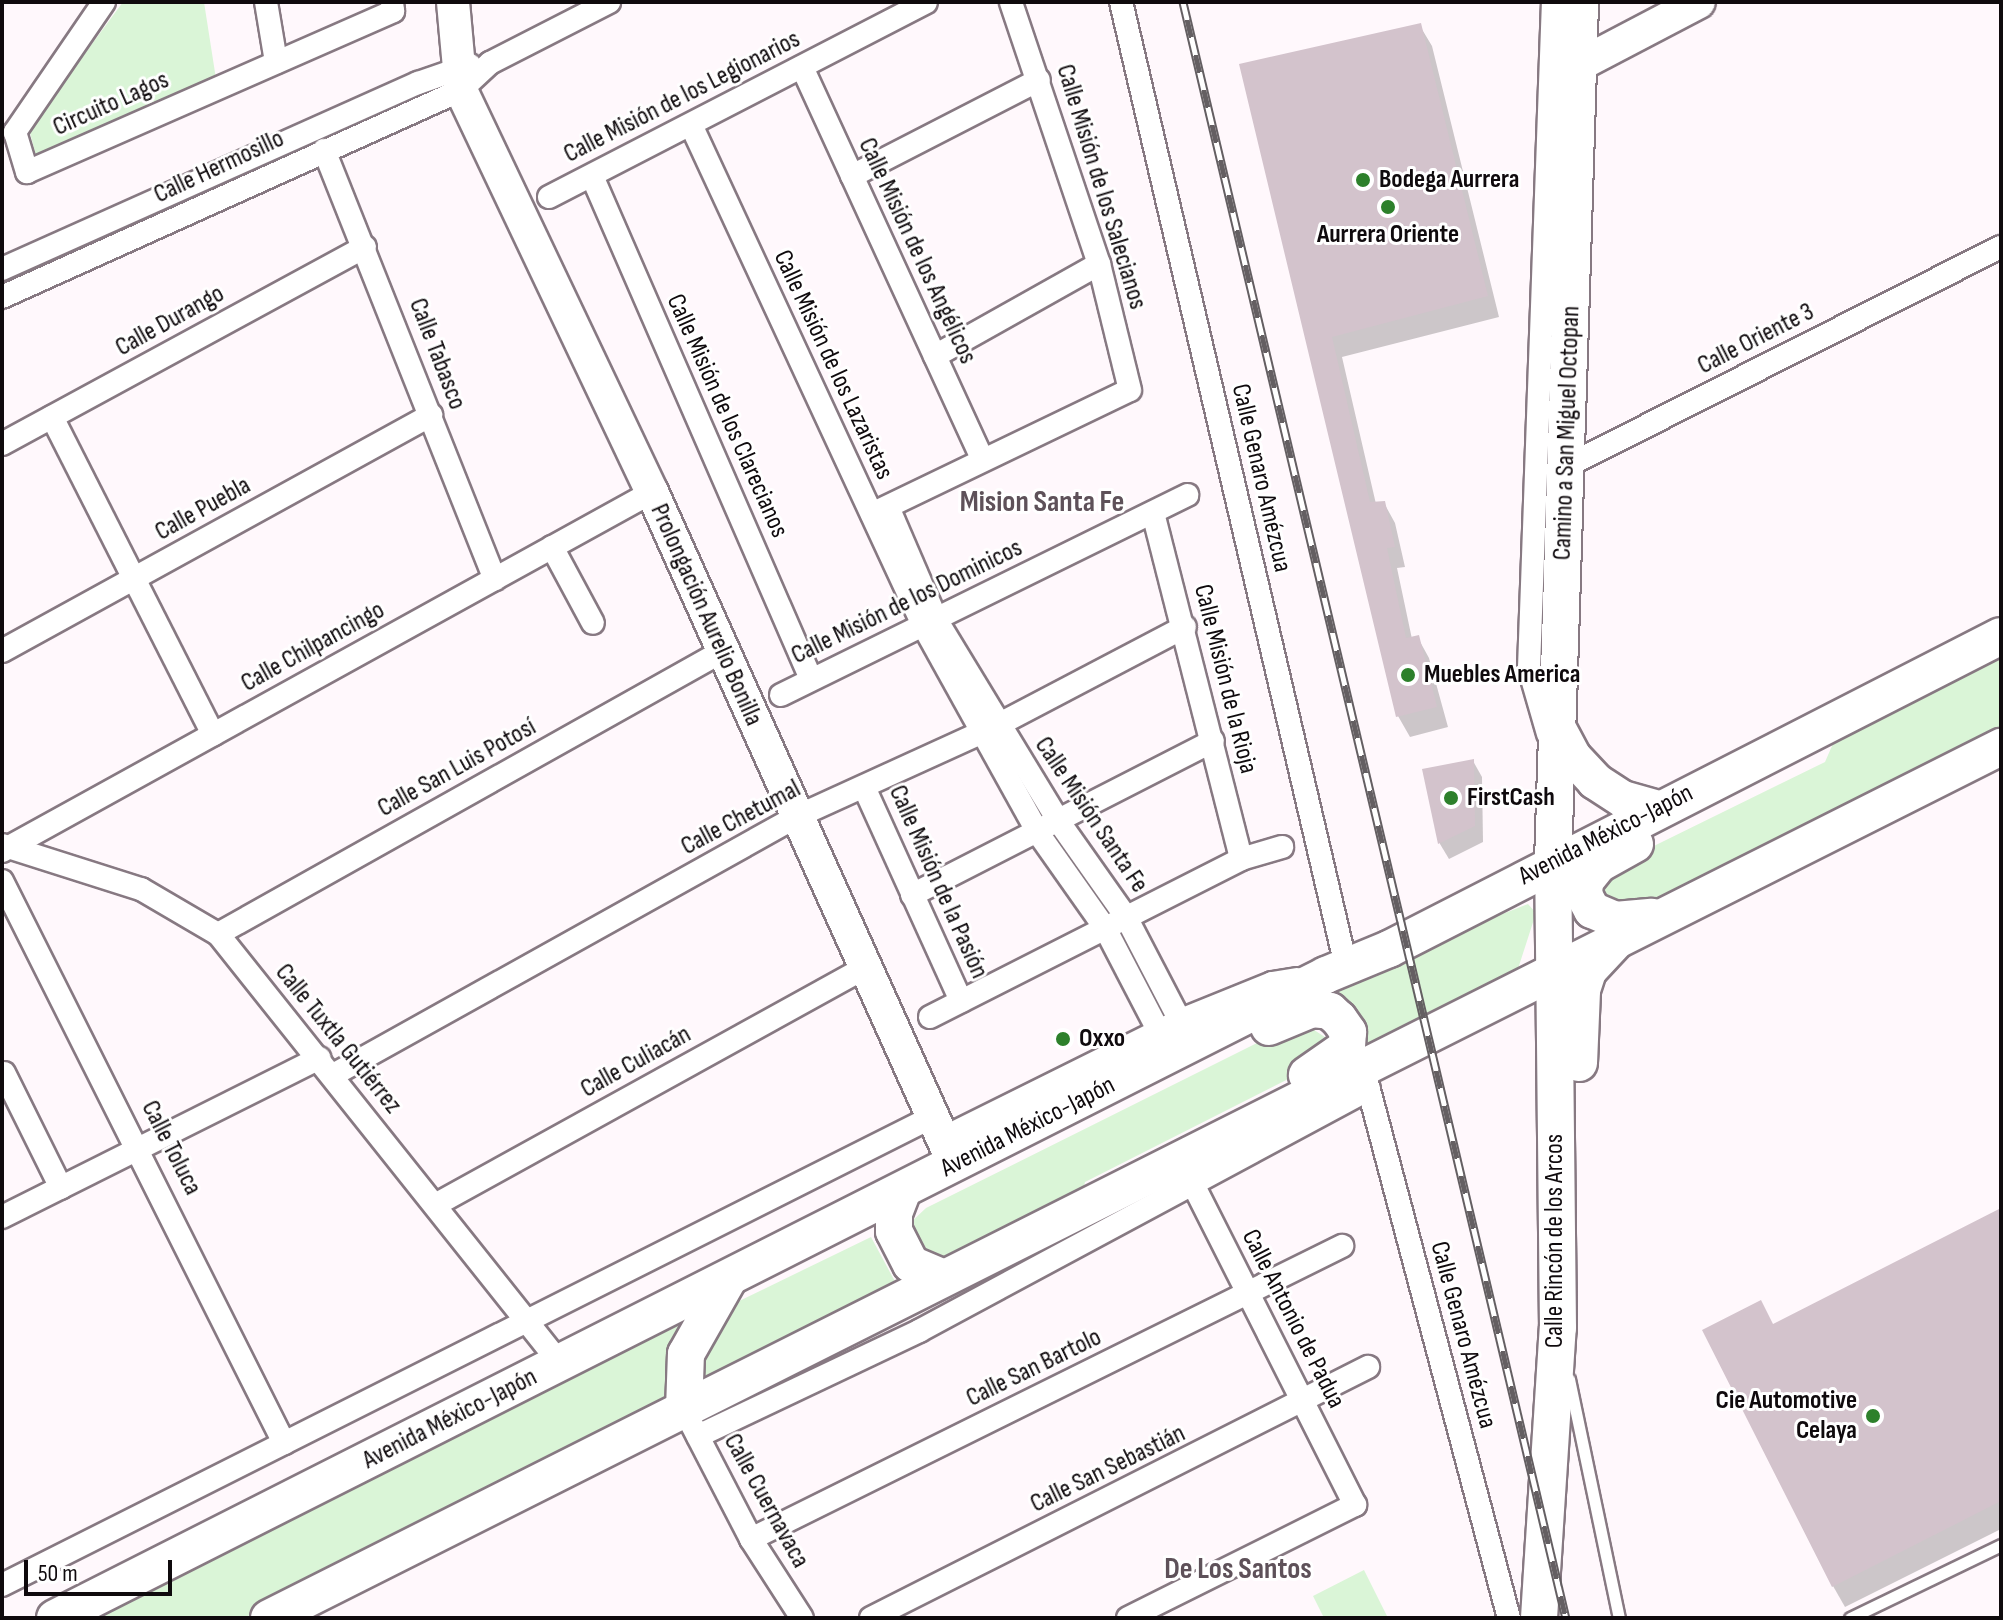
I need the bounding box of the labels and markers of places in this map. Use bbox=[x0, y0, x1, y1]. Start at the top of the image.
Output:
place label: Bodega Aurrera bbox=[1379, 164, 1519, 196]
marker: Bodega Aurrera bbox=[1354, 171, 1372, 189]
marker: Aurrera Oriente bbox=[1379, 198, 1397, 216]
place label: Aurrera Oriente bbox=[1317, 219, 1459, 251]
place label: Muebles America bbox=[1424, 659, 1580, 691]
marker: Muebles America bbox=[1399, 666, 1417, 684]
place label: FirstCash bbox=[1467, 782, 1555, 814]
marker: FirstCash bbox=[1442, 789, 1460, 807]
place label: Oxxo bbox=[1079, 1023, 1125, 1055]
marker: Oxxo bbox=[1054, 1030, 1072, 1048]
place label: Cie Automotive Celaya bbox=[1716, 1385, 1857, 1446]
marker: Cie Automotive Celaya bbox=[1864, 1407, 1882, 1425]

